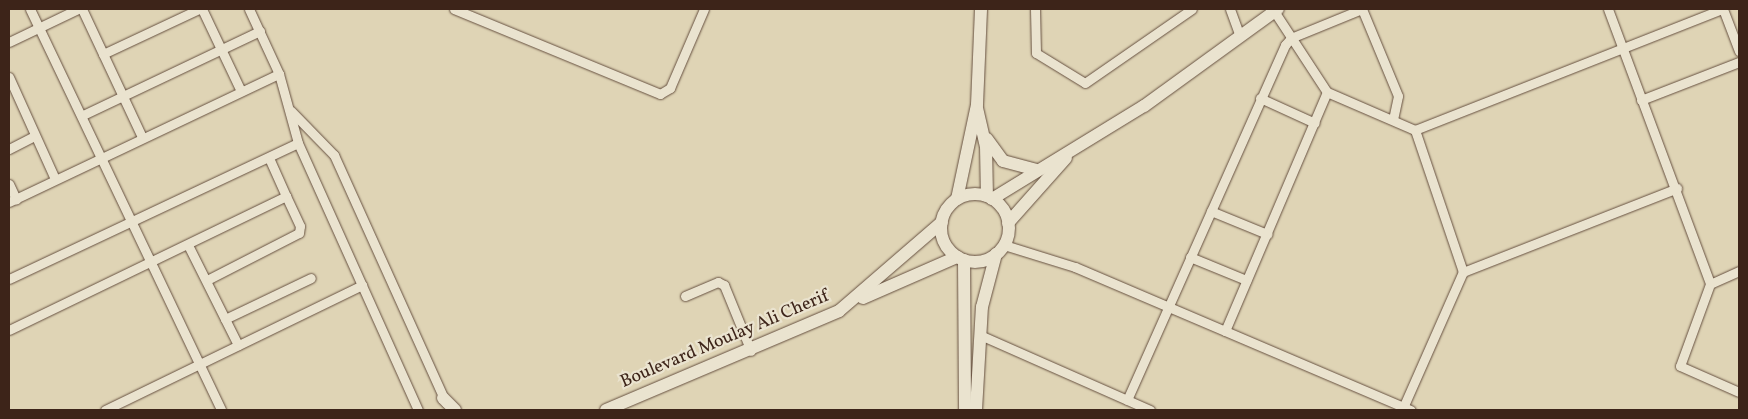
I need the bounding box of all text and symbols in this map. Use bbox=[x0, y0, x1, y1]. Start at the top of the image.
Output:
street label: Boulevard Moulay Ali Cherif bbox=[617, 286, 833, 394]

